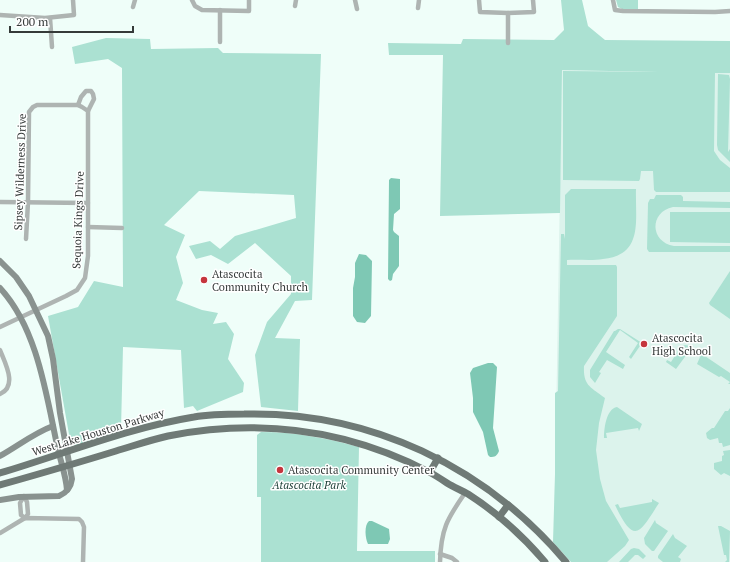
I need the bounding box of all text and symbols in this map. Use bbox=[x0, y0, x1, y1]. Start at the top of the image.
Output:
scale bar bbox=[10, 8, 133, 34]
text: 200 m bbox=[16, 14, 49, 29]
street label: Sipsey Wilderness Drive bbox=[11, 113, 29, 231]
street label: Sequoia Kings Drive bbox=[69, 170, 87, 269]
place label: Atascocita Community Church bbox=[212, 267, 309, 294]
marker: Atascocita Community Church bbox=[199, 275, 209, 285]
place label: Atascocita High School bbox=[652, 331, 711, 358]
marker: Atascocita High School bbox=[639, 339, 649, 349]
street label: West Lake Houston Parkway bbox=[30, 405, 166, 459]
place label: Atascocita Community Center bbox=[288, 463, 435, 477]
marker: Atascocita Community Center bbox=[275, 465, 285, 475]
park label: Atascocita Park bbox=[271, 478, 346, 492]

